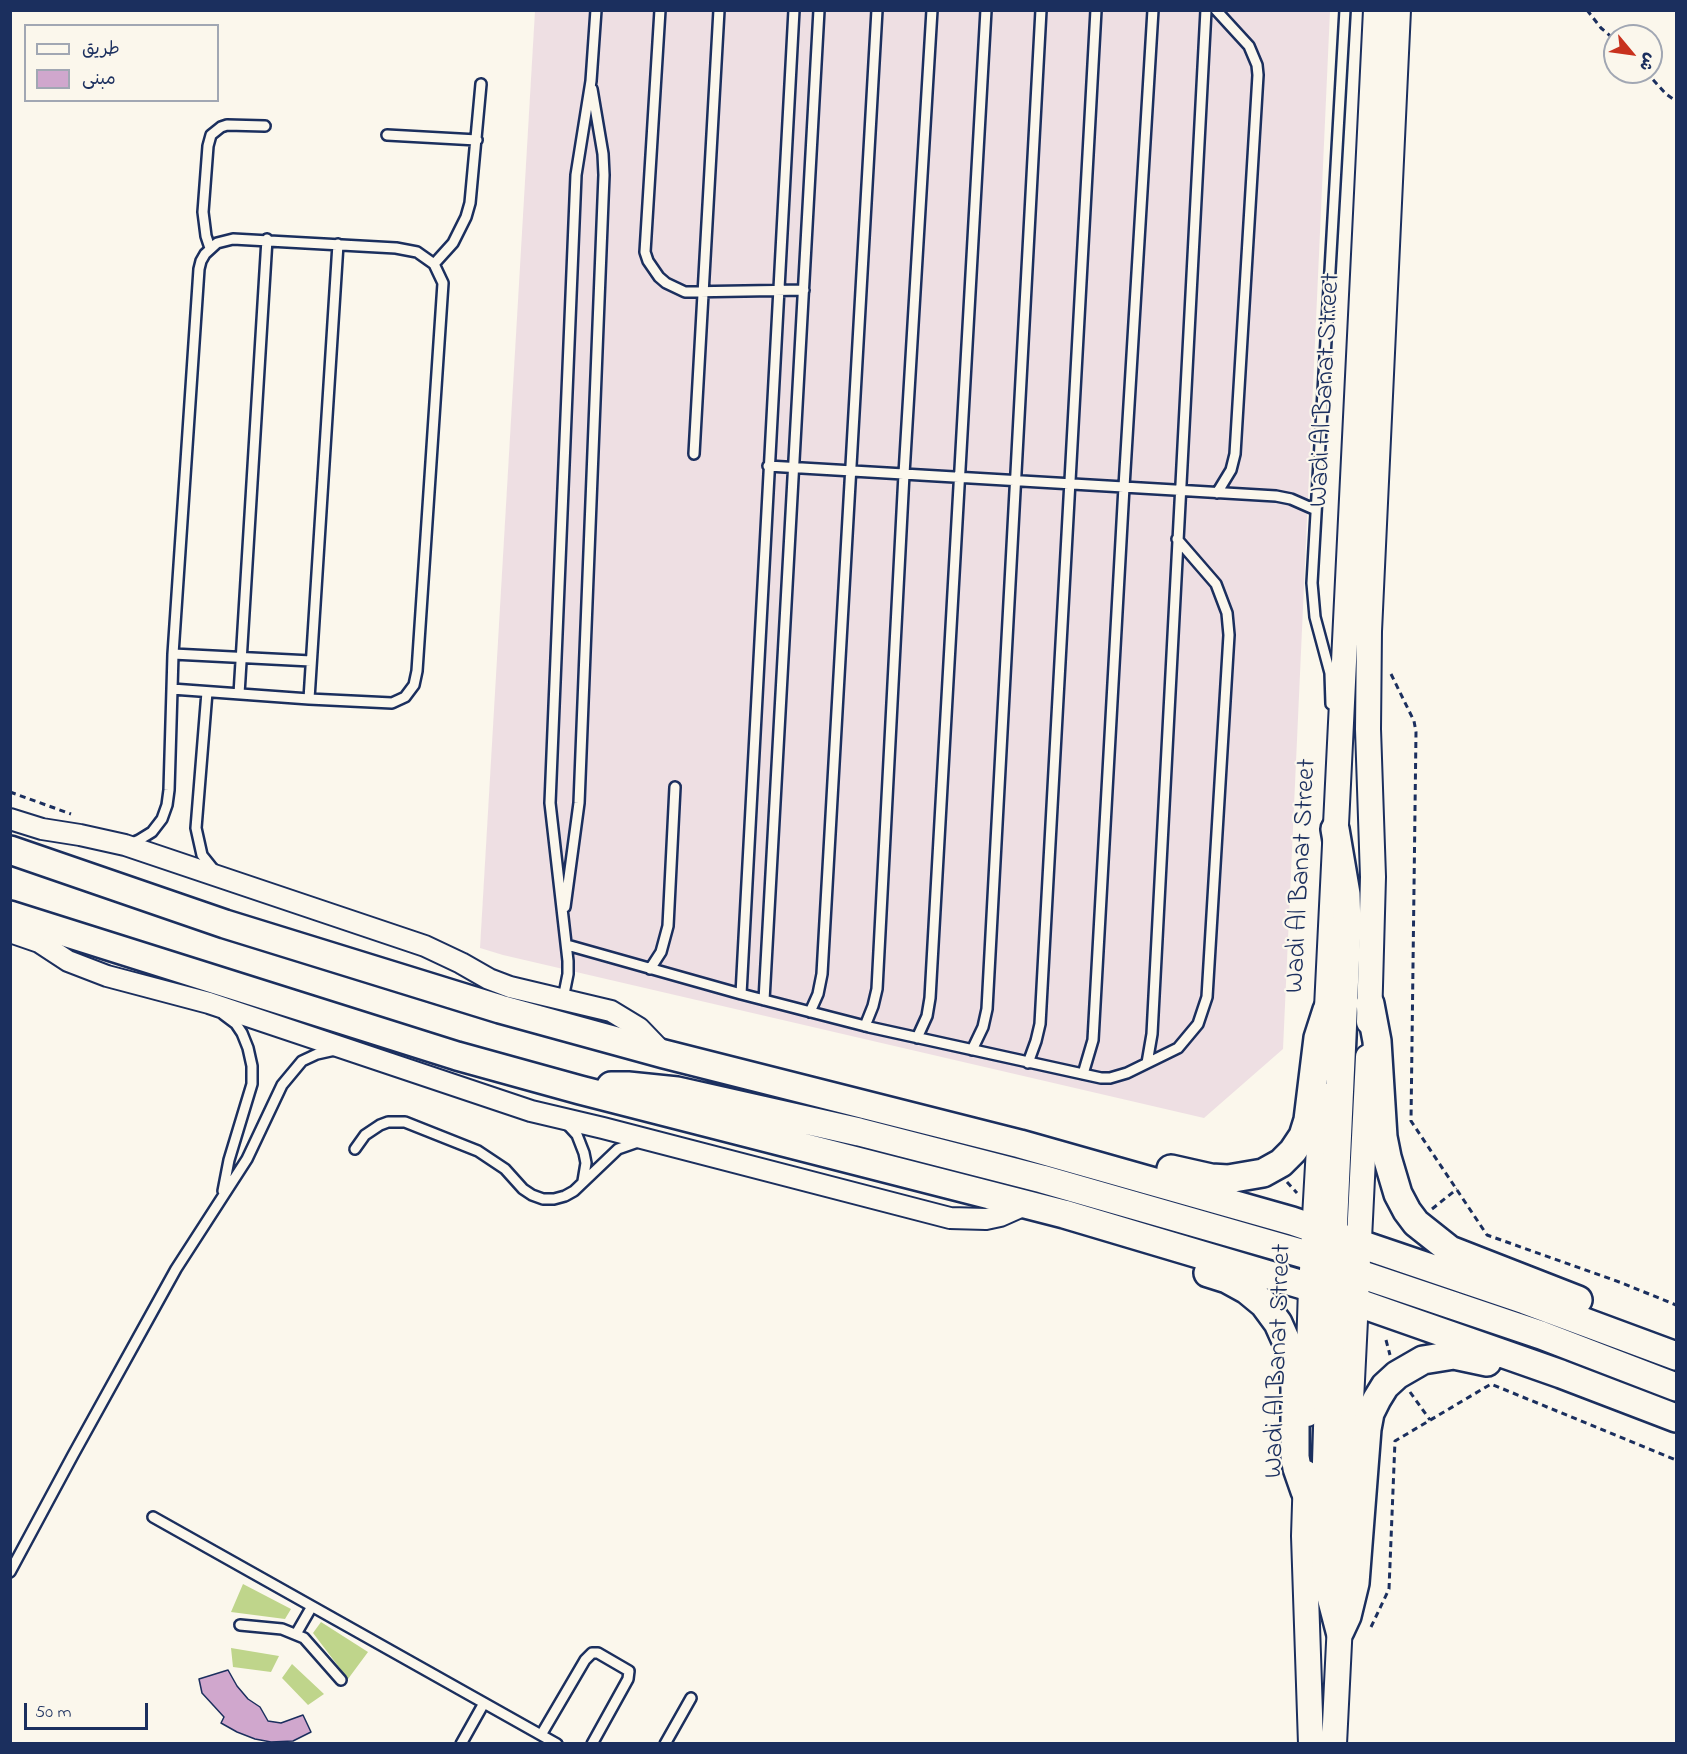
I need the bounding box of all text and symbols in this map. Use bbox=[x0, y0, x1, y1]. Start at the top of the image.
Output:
legend bbox=[24, 24, 219, 102]
north arrow bbox=[1603, 24, 1663, 84]
text: طريق bbox=[82, 37, 120, 63]
text: ش bbox=[1632, 48, 1662, 75]
text: مبنى bbox=[82, 67, 116, 93]
street label: Wadi Al Banat Street bbox=[1305, 272, 1349, 508]
street label: Wadi Al Banat Street bbox=[1281, 758, 1325, 994]
street label: Wadi Al Banat Street bbox=[1260, 1243, 1300, 1479]
scale bar bbox=[27, 1691, 152, 1729]
text: 50 m bbox=[35, 1700, 72, 1726]

